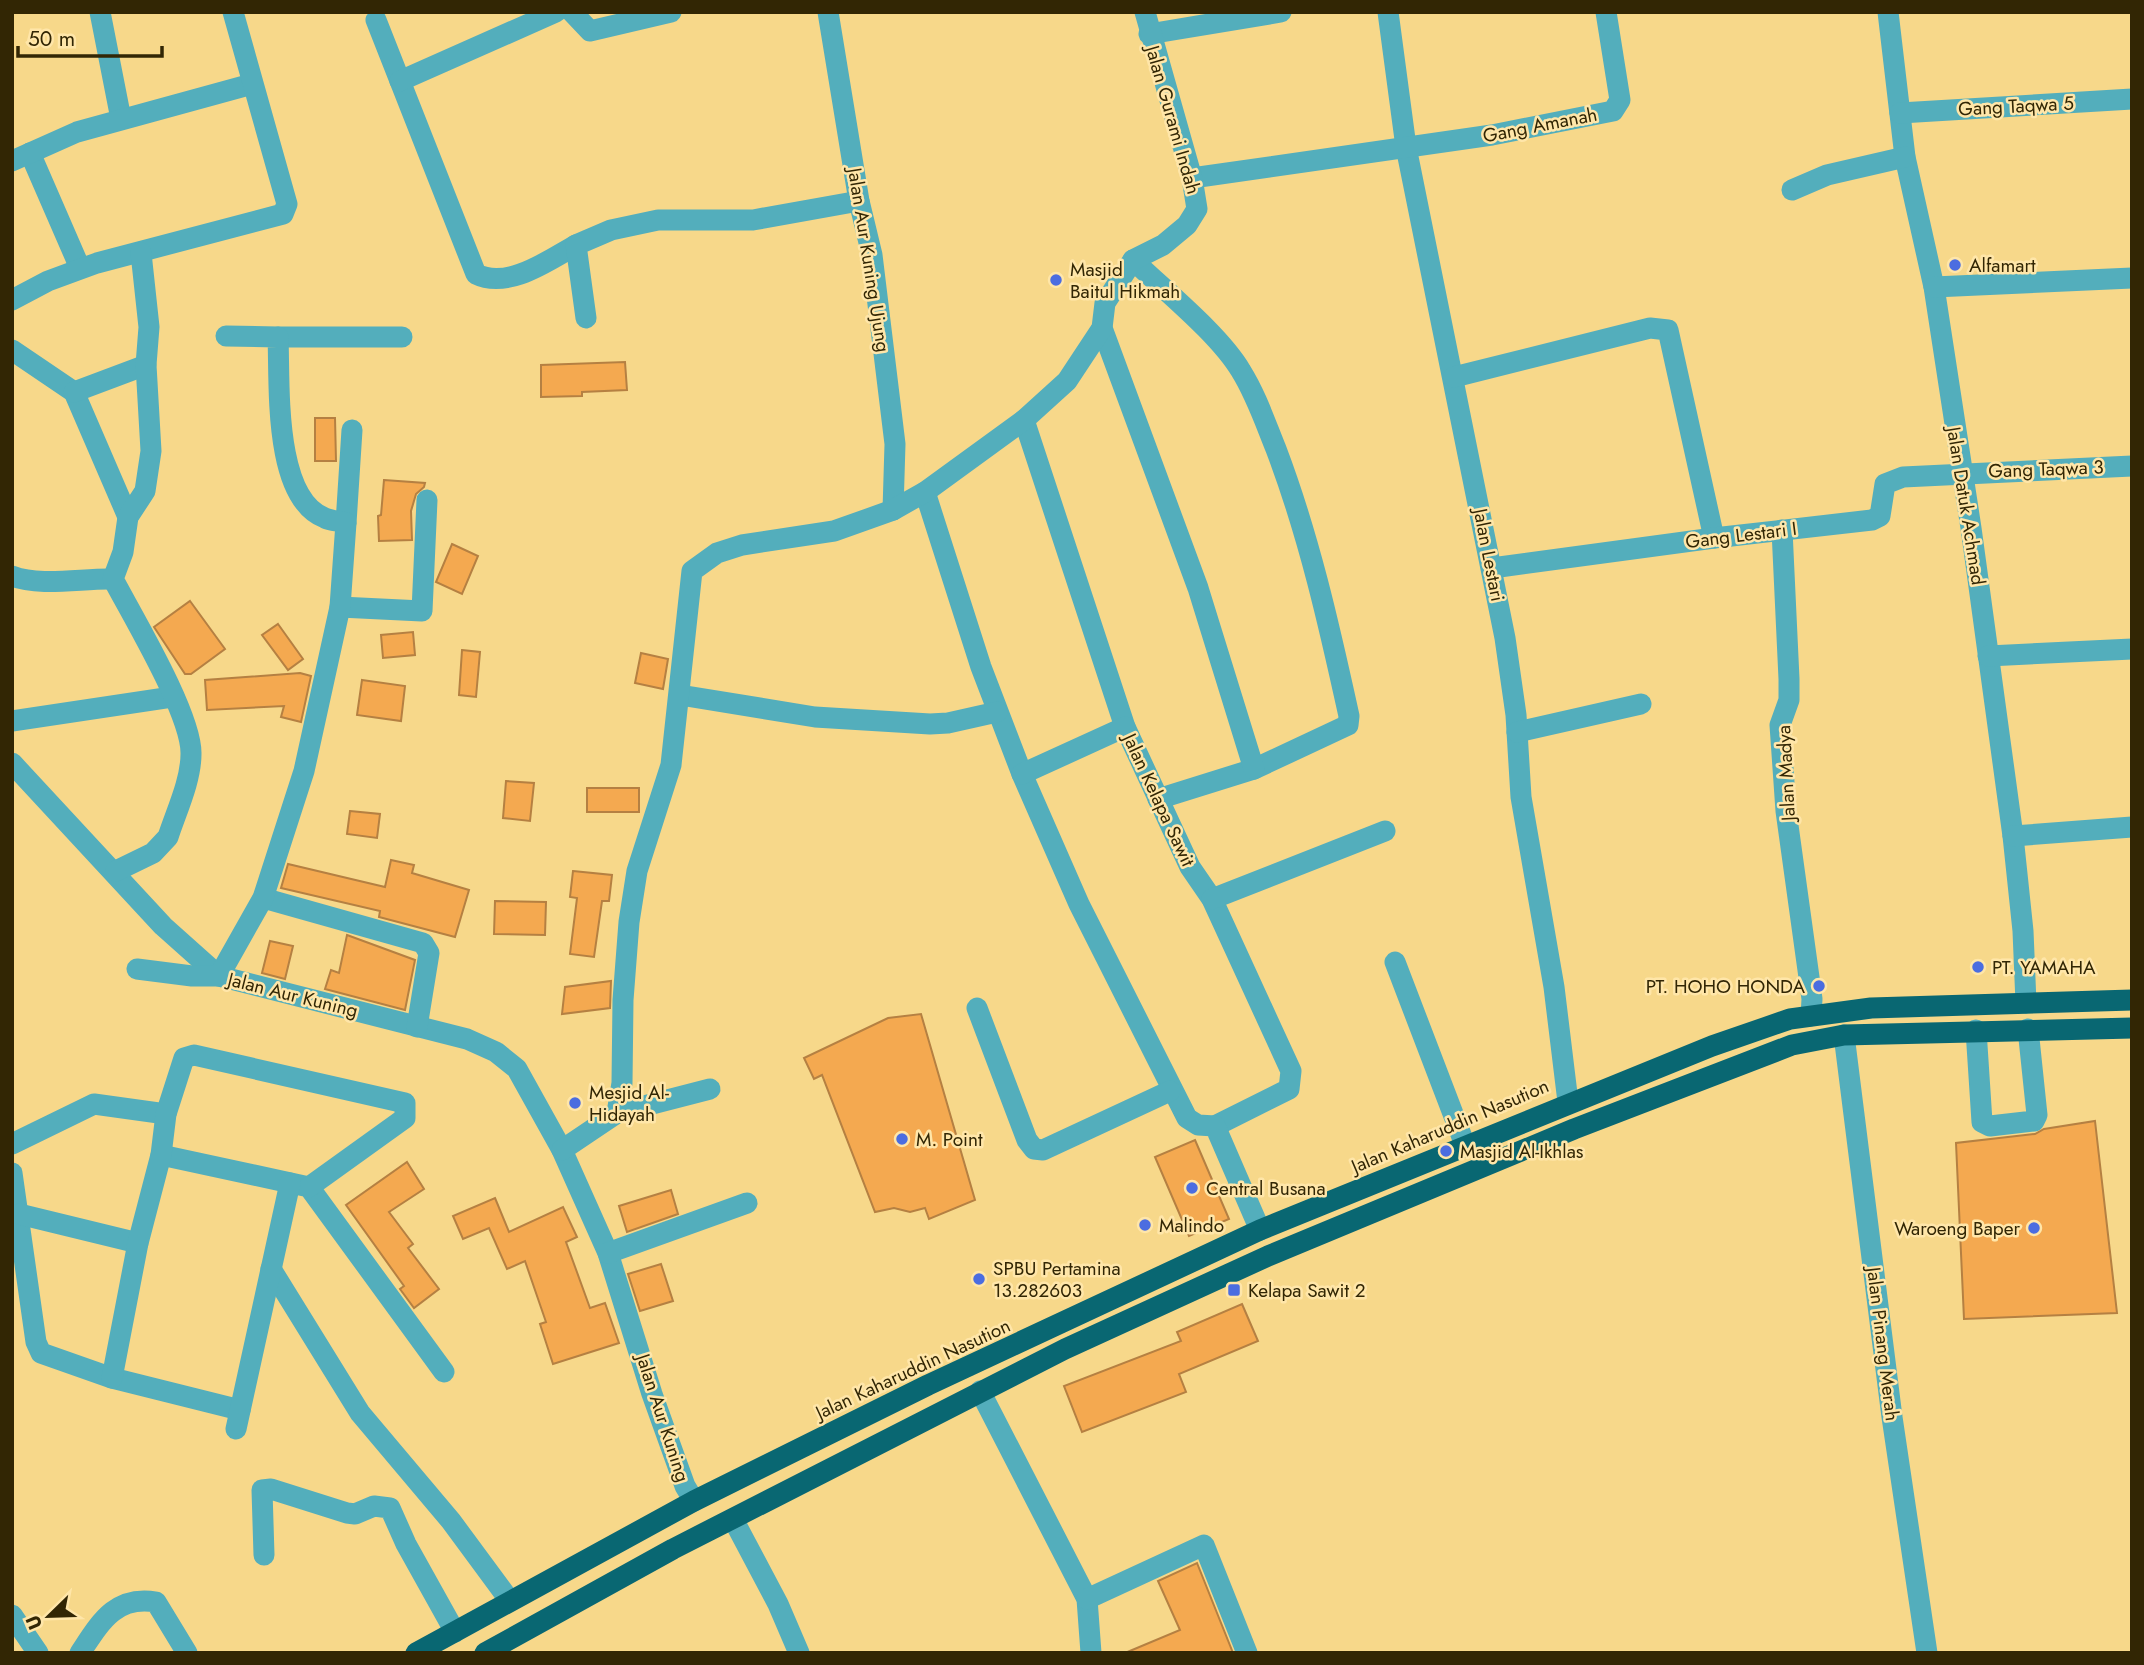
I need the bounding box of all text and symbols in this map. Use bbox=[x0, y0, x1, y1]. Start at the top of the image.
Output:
scale bar bbox=[18, 14, 161, 58]
text: 50 m bbox=[28, 24, 75, 54]
street label: Jalan Gurami Indah bbox=[1138, 40, 1207, 197]
street label: Gang Taqwa 5 bbox=[1957, 89, 2075, 123]
street label: Gang Amanah bbox=[1481, 101, 1599, 149]
street label: Jalan Aur Kuning Ujung bbox=[841, 163, 897, 354]
place label: Alfamart bbox=[1969, 252, 2036, 279]
place label: Masjid Baitul Hikmah bbox=[1070, 256, 1180, 305]
marker: Alfamart bbox=[1947, 257, 1963, 273]
marker: Masjid Baitul Hikmah bbox=[1048, 272, 1064, 288]
street label: Jalan Datuk Achmad bbox=[1940, 422, 1992, 587]
street label: Gang Taqwa 3 bbox=[1988, 453, 2104, 485]
street label: Jalan Lestari bbox=[1466, 503, 1511, 604]
street label: Gang Lestari I bbox=[1684, 515, 1798, 555]
street label: Jalan Madya bbox=[1770, 724, 1802, 825]
street label: Jalan Kelapa Sawit bbox=[1115, 726, 1202, 871]
place label: PT. YAMAHA bbox=[1992, 954, 2096, 981]
marker: PT. YAMAHA bbox=[1970, 959, 1986, 975]
street label: Jalan Aur Kuning bbox=[222, 965, 361, 1024]
place label: PT. HOHO HONDA bbox=[1646, 973, 1805, 1000]
marker: PT. HOHO HONDA bbox=[1811, 978, 1827, 994]
street label: Jalan Kaharuddin Nasution bbox=[1344, 1072, 1553, 1181]
place label: Mesjid Al- Hidayah bbox=[589, 1079, 669, 1128]
marker: Mesjid Al- Hidayah bbox=[567, 1095, 583, 1111]
place label: M. Point bbox=[916, 1126, 983, 1153]
marker: M. Point bbox=[894, 1131, 910, 1147]
place label: Masjid Al-Ikhlas bbox=[1460, 1138, 1584, 1165]
marker: Masjid Al-Ikhlas bbox=[1438, 1143, 1454, 1159]
place label: Central Busana bbox=[1206, 1175, 1326, 1202]
marker: Central Busana bbox=[1184, 1180, 1200, 1196]
place label: Malindo bbox=[1159, 1212, 1224, 1239]
place label: Waroeng Baper bbox=[1894, 1215, 2020, 1242]
marker: Malindo bbox=[1137, 1217, 1153, 1233]
marker: Waroeng Baper bbox=[2026, 1220, 2042, 1236]
place label: SPBU Pertamina 13.282603 bbox=[993, 1255, 1121, 1304]
street label: Jalan Pinang Merah bbox=[1860, 1263, 1906, 1422]
marker: SPBU Pertamina 13.282603 bbox=[971, 1271, 987, 1287]
place label: Kelapa Sawit 2 bbox=[1248, 1277, 1366, 1304]
marker: Kelapa Sawit 2 bbox=[1226, 1282, 1242, 1298]
street label: Jalan Kaharuddin Nasution bbox=[809, 1312, 1015, 1427]
street label: Jalan Aur Kuning bbox=[629, 1348, 696, 1485]
north arrow bbox=[14, 1581, 84, 1651]
text: U bbox=[19, 1611, 49, 1634]

